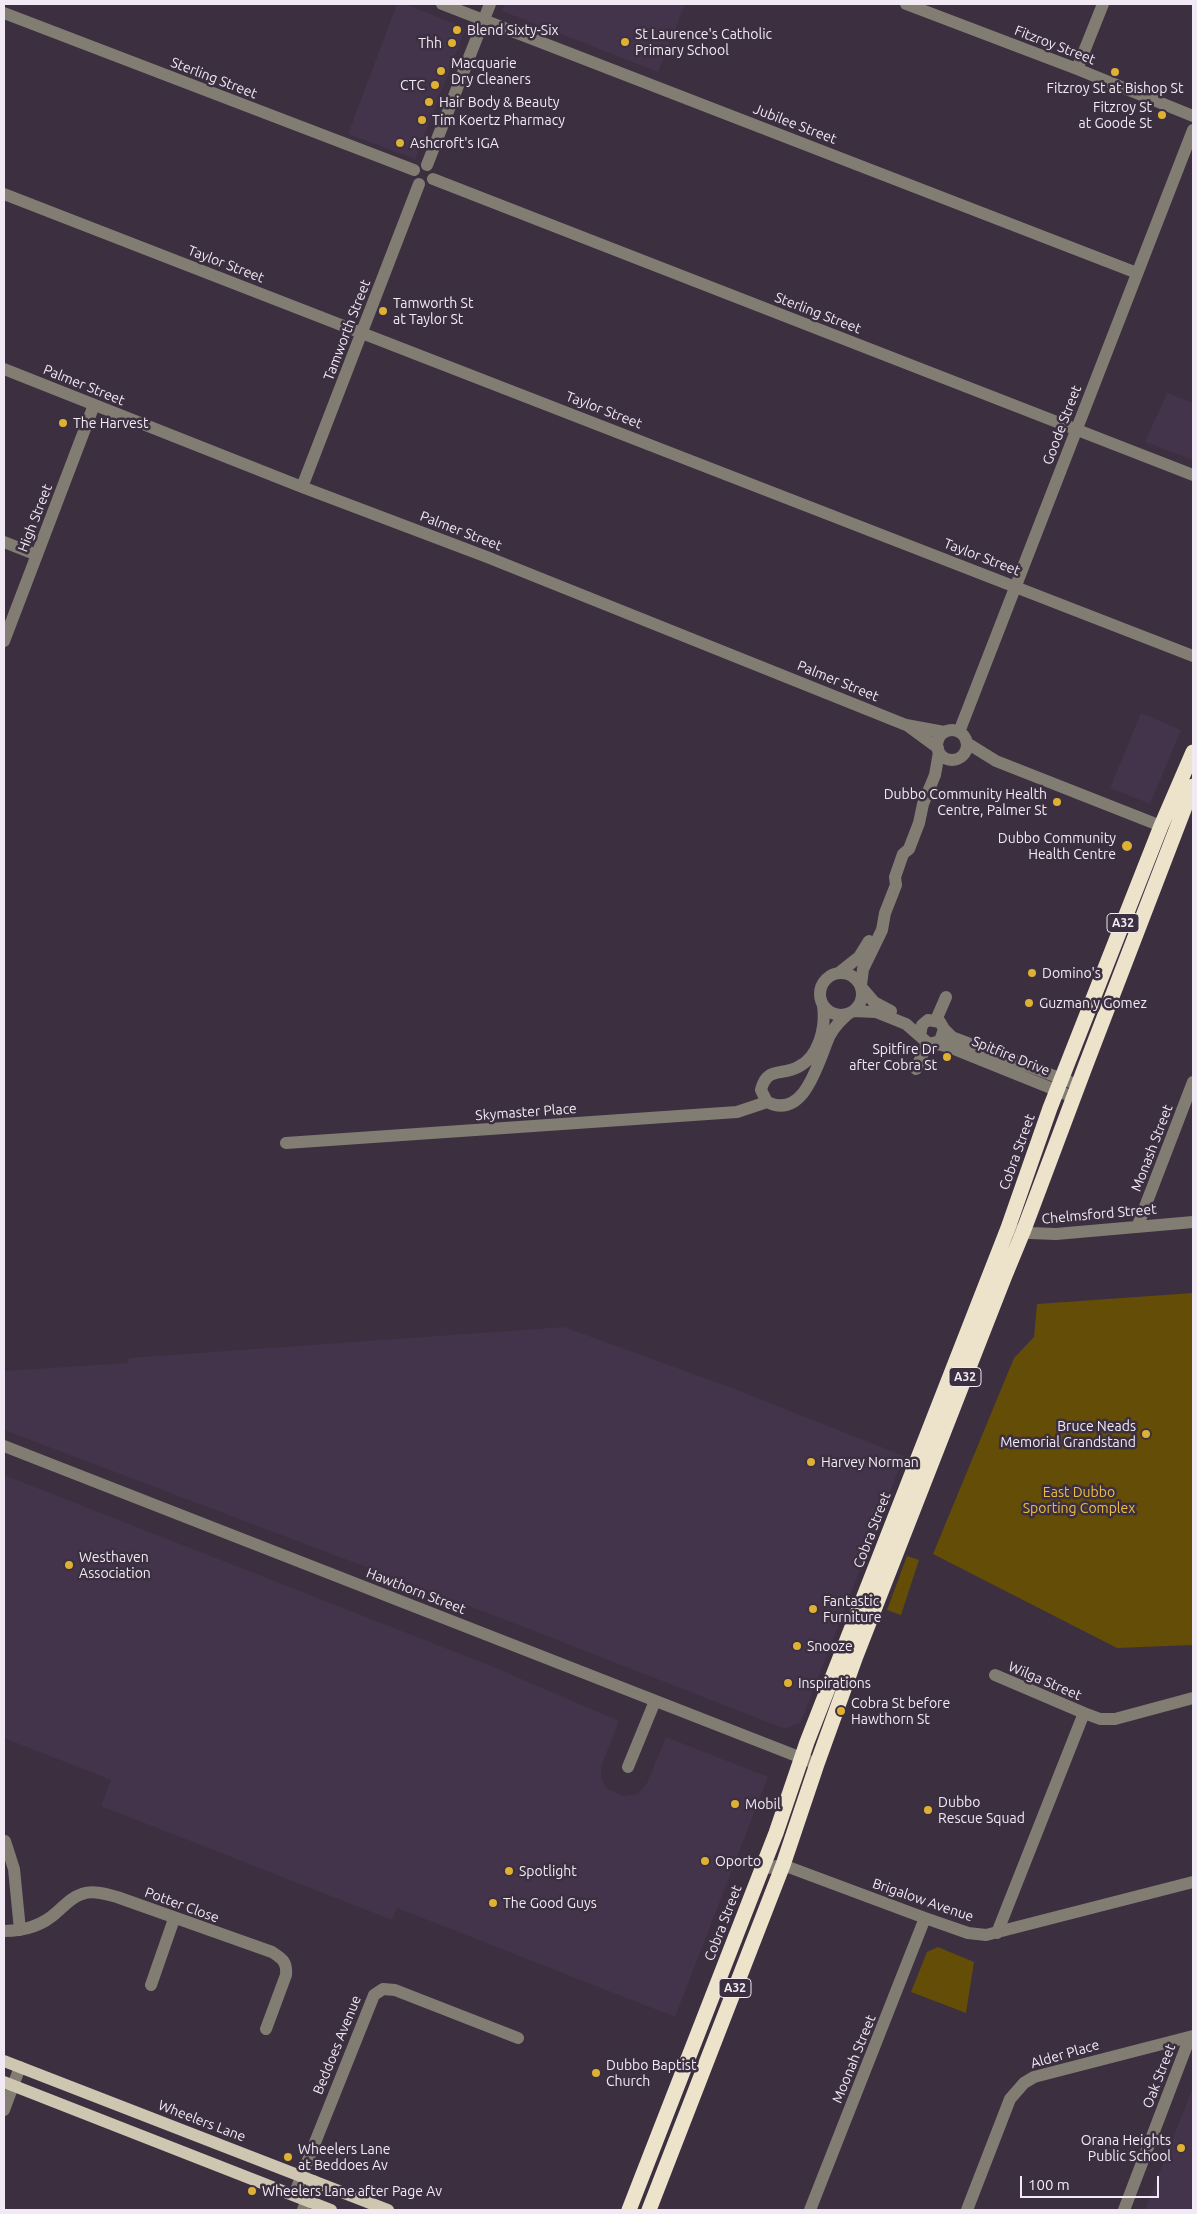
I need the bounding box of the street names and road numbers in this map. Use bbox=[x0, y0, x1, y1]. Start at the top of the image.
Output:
street label: Fitzroy Street bbox=[1012, 22, 1098, 68]
street label: Sterling Street bbox=[168, 54, 260, 102]
street label: Jubilee Street bbox=[751, 100, 839, 148]
street label: Taylor Street bbox=[185, 242, 267, 286]
street label: Tamworth Street bbox=[320, 277, 374, 383]
street label: Sterling Street bbox=[772, 289, 864, 337]
street label: Palmer Street bbox=[41, 361, 127, 409]
street label: Goode Street bbox=[1039, 383, 1085, 467]
street label: Taylor Street bbox=[563, 388, 645, 432]
street label: High Street bbox=[14, 482, 56, 554]
street label: Palmer Street bbox=[418, 508, 504, 554]
street label: Taylor Street bbox=[941, 535, 1023, 579]
street label: Palmer Street bbox=[795, 657, 881, 705]
road number: A32 bbox=[1107, 914, 1139, 932]
street label: Spitfire Drive bbox=[970, 1033, 1052, 1079]
street label: Skymaster Place bbox=[475, 1100, 577, 1124]
street label: Monash Street bbox=[1128, 1102, 1176, 1194]
street label: Cobra Street bbox=[995, 1112, 1039, 1192]
street label: Chelmsford Street bbox=[1041, 1201, 1157, 1227]
road number: A32 bbox=[949, 1368, 981, 1386]
street label: Cobra Street bbox=[850, 1490, 894, 1570]
street label: Hawthorn Street bbox=[364, 1564, 468, 1618]
street label: Wilga Street bbox=[1006, 1658, 1084, 1704]
street label: Brigalow Avenue bbox=[870, 1875, 976, 1925]
street label: Cobra Street bbox=[701, 1883, 745, 1963]
street label: Potter Close bbox=[143, 1884, 221, 1926]
road number: A32 bbox=[719, 1979, 751, 1998]
street label: Beddoes Avenue bbox=[309, 1993, 365, 2097]
street label: Moonah Street bbox=[829, 2012, 879, 2106]
street label: Alder Place bbox=[1029, 2036, 1101, 2072]
street label: Oak Street bbox=[1139, 2042, 1179, 2110]
street label: Wheelers Lane bbox=[156, 2097, 248, 2145]

